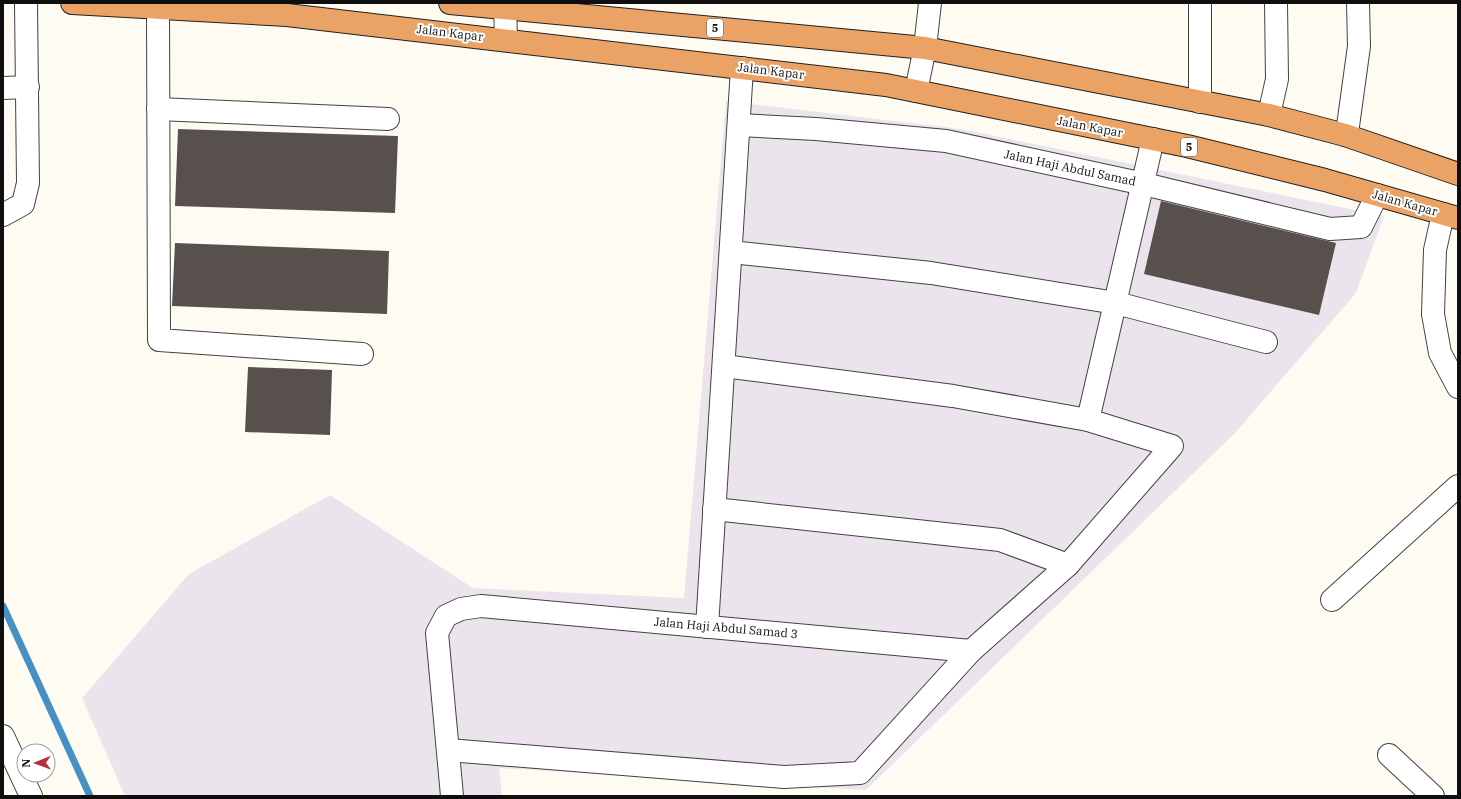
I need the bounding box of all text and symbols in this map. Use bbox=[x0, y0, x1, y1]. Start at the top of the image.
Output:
road number: 5 bbox=[707, 19, 723, 37]
street label: Jalan Kapar bbox=[416, 21, 485, 44]
street label: Jalan Kapar bbox=[737, 59, 806, 82]
street label: Jalan Kapar bbox=[1056, 113, 1125, 140]
road number: 5 bbox=[1181, 138, 1197, 156]
street label: Jalan Haji Abdul Samad bbox=[1003, 146, 1137, 189]
street label: Jalan Kapar bbox=[1371, 186, 1440, 219]
street label: Jalan Haji Abdul Samad 3 bbox=[654, 614, 799, 641]
north arrow bbox=[16, 743, 56, 783]
text: N bbox=[19, 758, 33, 768]

